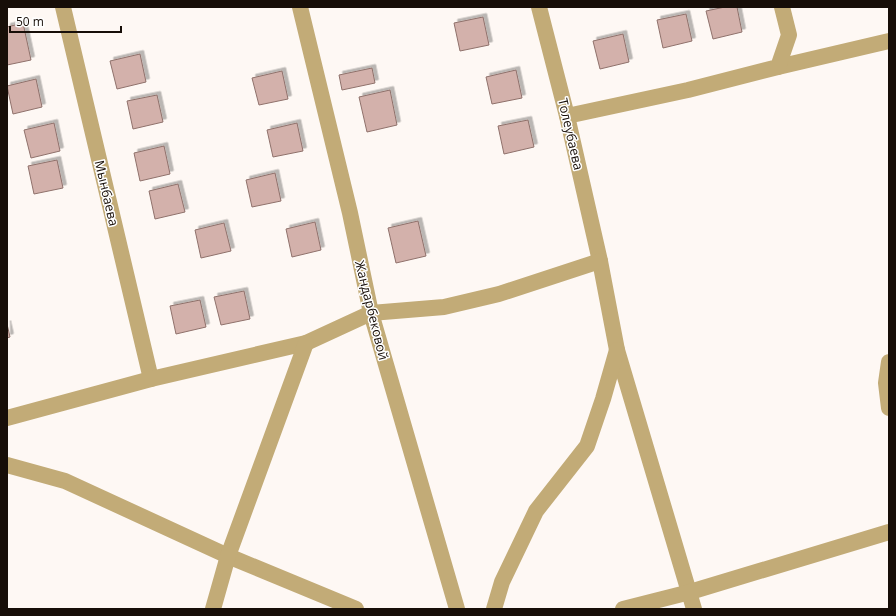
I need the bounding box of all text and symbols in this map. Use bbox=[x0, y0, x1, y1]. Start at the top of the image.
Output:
scale bar bbox=[10, 8, 121, 34]
text: 50 m bbox=[16, 13, 44, 30]
street label: Толеубаева bbox=[554, 96, 588, 172]
street label: Мынбаева bbox=[91, 158, 123, 228]
street label: Жандарбековой bbox=[351, 258, 393, 362]

